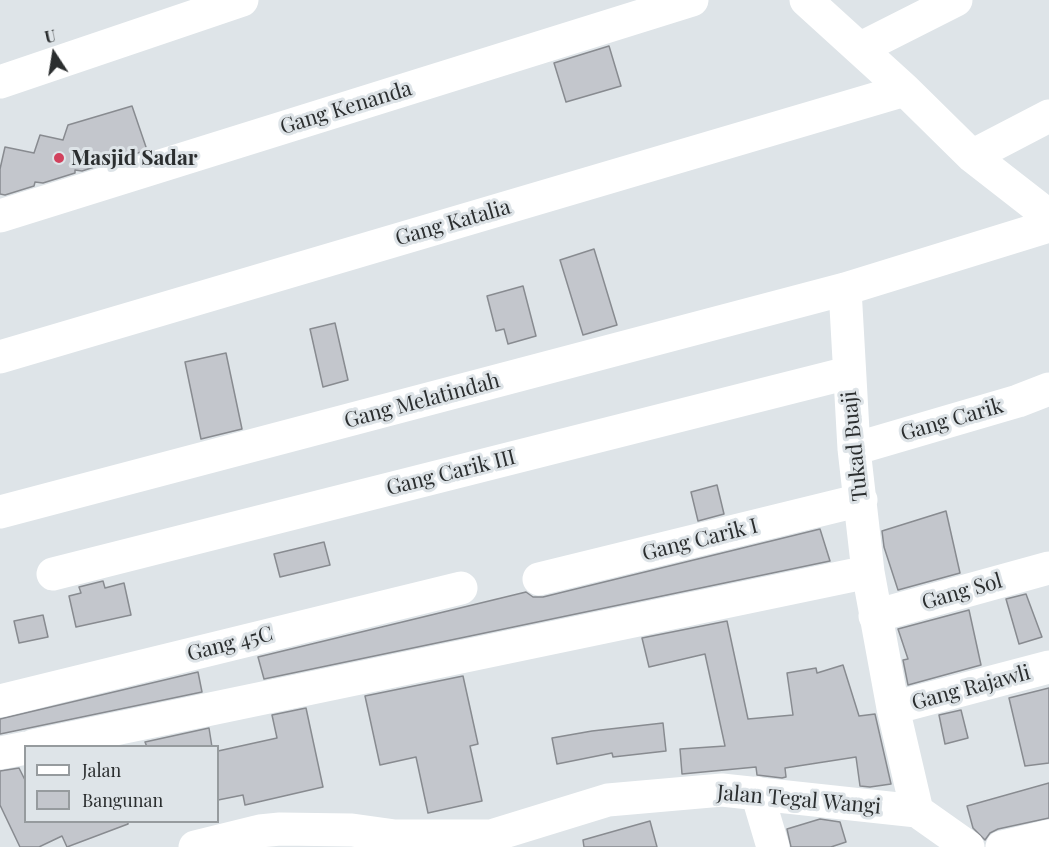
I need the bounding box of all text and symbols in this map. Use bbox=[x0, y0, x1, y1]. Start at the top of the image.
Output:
north arrow bbox=[24, 24, 84, 84]
text: U bbox=[43, 24, 58, 47]
street label: Gang Kenanda bbox=[277, 76, 415, 140]
place label: Masjid Sadar bbox=[71, 145, 198, 171]
marker: Masjid Sadar bbox=[52, 151, 66, 165]
street label: Gang Katalia bbox=[393, 195, 513, 251]
street label: Gang Melatindah bbox=[342, 368, 502, 434]
street label: Tukad Buaji bbox=[837, 390, 873, 502]
street label: Gang Carik bbox=[898, 393, 1006, 447]
street label: Gang Carik III bbox=[384, 445, 518, 501]
street label: Gang Carik I bbox=[640, 513, 760, 567]
street label: Gang Sol bbox=[919, 569, 1005, 615]
street label: Gang 45C bbox=[185, 621, 275, 667]
street label: Gang Rajawli bbox=[909, 660, 1033, 716]
legend bbox=[24, 745, 219, 823]
text: Jalan bbox=[82, 758, 121, 782]
street label: Jalan Tegal Wangi bbox=[716, 780, 882, 820]
text: Bangunan bbox=[82, 788, 163, 812]

